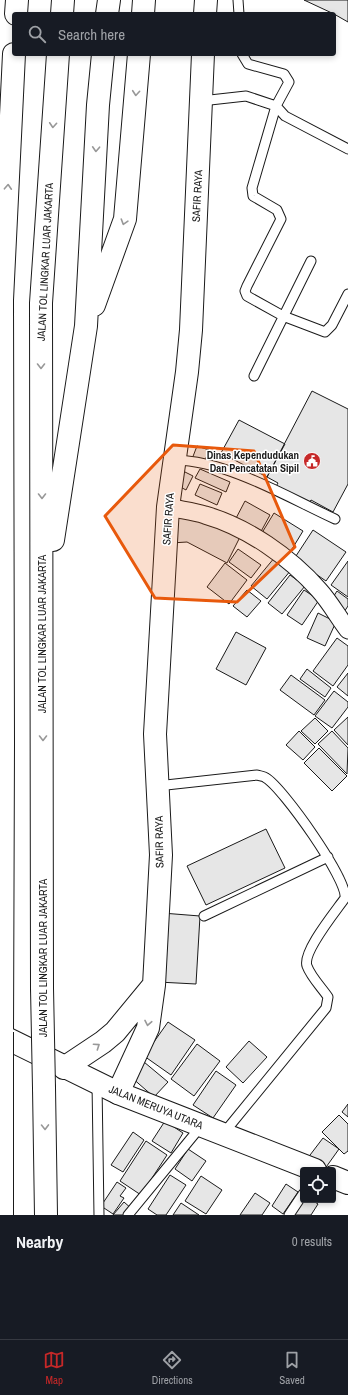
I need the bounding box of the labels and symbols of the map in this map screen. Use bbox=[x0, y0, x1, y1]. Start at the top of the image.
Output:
one-way arrow bbox=[132, 90, 141, 96]
one-way arrow bbox=[48, 122, 57, 128]
one-way arrow bbox=[91, 146, 100, 152]
street label: SAFIR RAYA bbox=[189, 169, 205, 222]
street label: JALAN TOL LINGKAR LUAR JAKARTA bbox=[34, 182, 56, 341]
one-way arrow bbox=[4, 184, 12, 190]
one-way arrow bbox=[120, 219, 128, 225]
one-way arrow bbox=[37, 363, 45, 369]
place label: Dinas Kependudukan Dan Pencatatan Sipil bbox=[207, 448, 299, 475]
public building icon: Dinas Kependudukan Dan Pencatatan Sipil bbox=[302, 451, 322, 471]
street label: SAFIR RAYA bbox=[159, 491, 177, 546]
one-way arrow bbox=[38, 493, 46, 499]
street label: JALAN TOL LINGKAR LUAR JAKARTA bbox=[35, 554, 49, 713]
one-way arrow bbox=[39, 735, 47, 741]
street label: SAFIR RAYA bbox=[152, 815, 166, 868]
street label: JALAN TOL LINGKAR LUAR JAKARTA bbox=[36, 878, 50, 1037]
one-way arrow bbox=[145, 1020, 153, 1026]
one-way arrow bbox=[93, 1043, 100, 1051]
street label: JALAN MERUYA UTARA bbox=[107, 1082, 206, 1133]
one-way arrow bbox=[41, 1124, 49, 1130]

